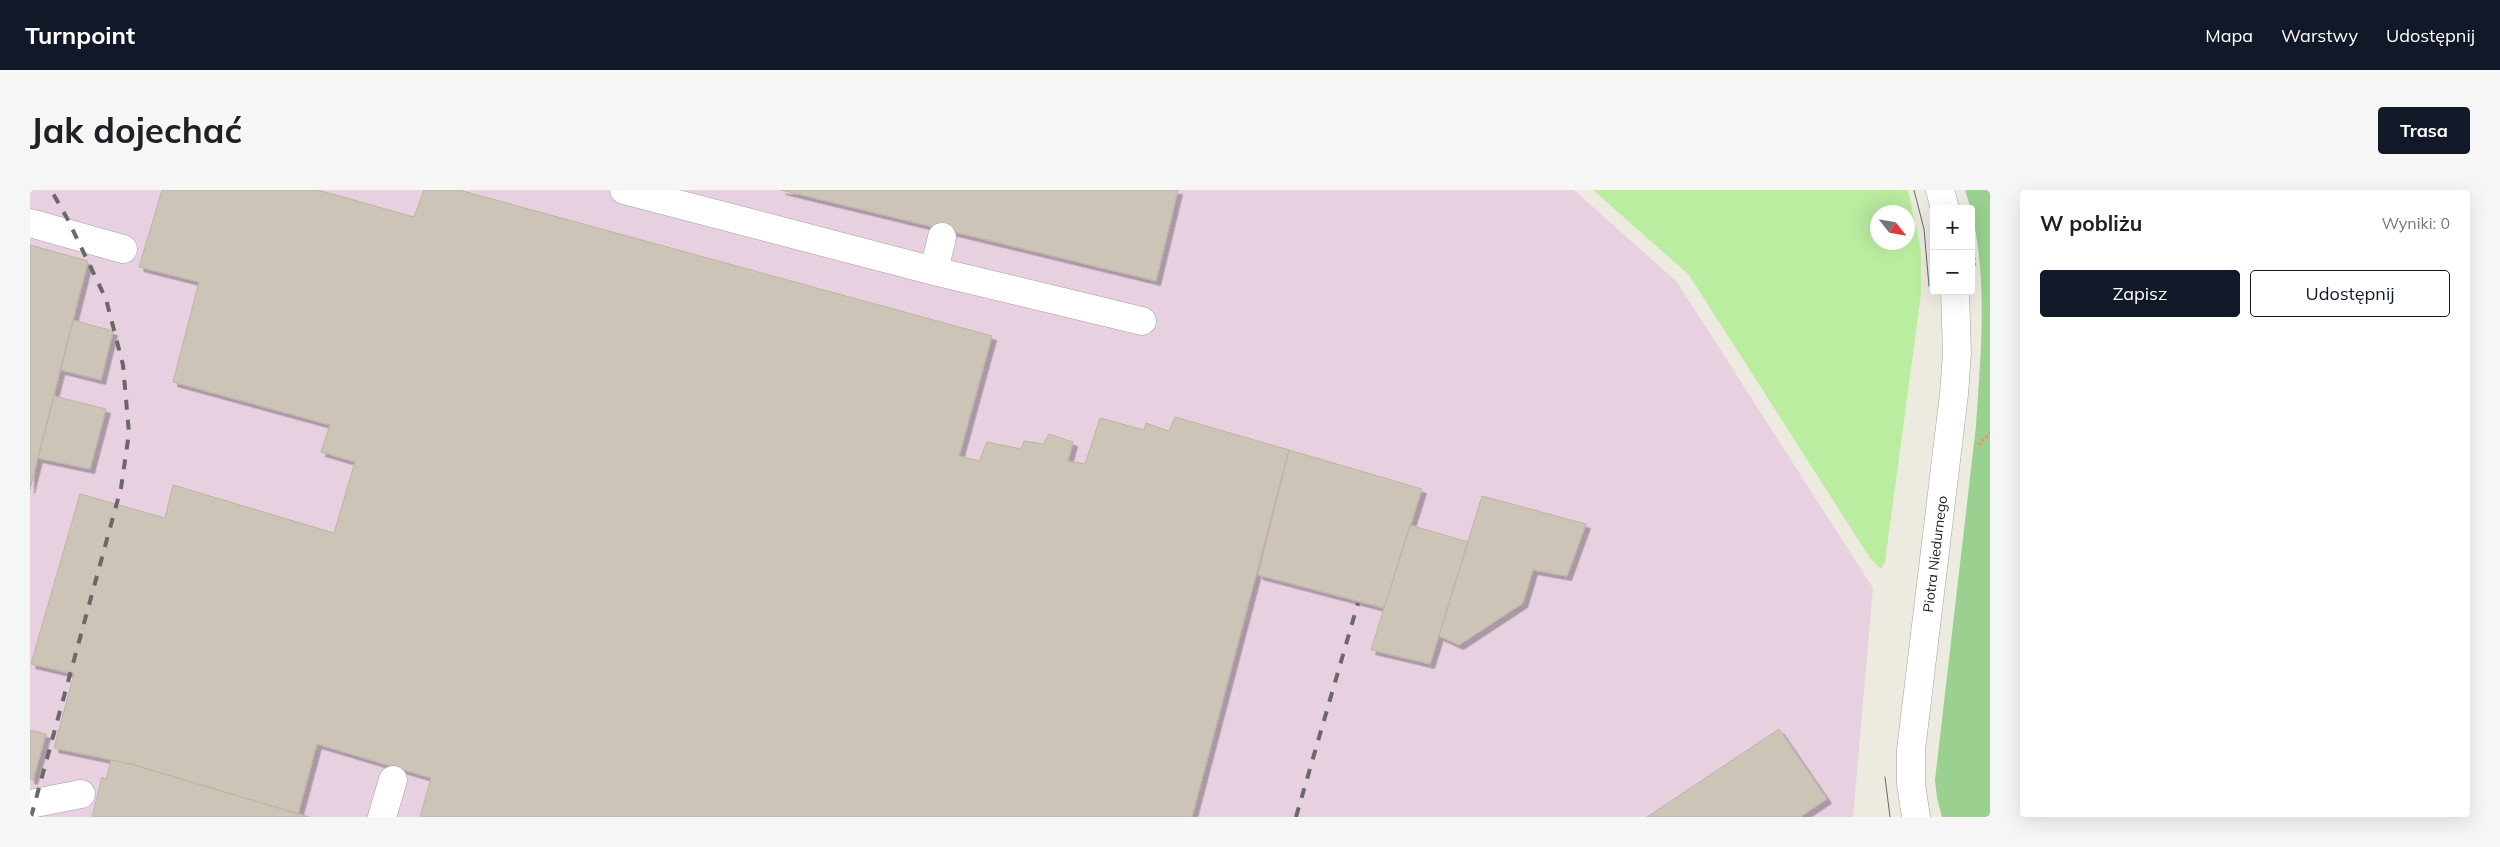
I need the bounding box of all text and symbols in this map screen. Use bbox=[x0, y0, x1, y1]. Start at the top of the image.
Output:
text: Turnpoint bbox=[25, 20, 135, 50]
text: Mapa bbox=[2205, 24, 2253, 47]
text: Warstwy bbox=[2281, 24, 2358, 47]
text: Udostępnij bbox=[2386, 24, 2475, 47]
button: Trasa bbox=[2378, 107, 2470, 154]
text: Jak dojechać bbox=[30, 108, 242, 152]
north arrow bbox=[1870, 205, 1915, 250]
map controls bbox=[1930, 205, 1975, 295]
button: + bbox=[1930, 205, 1975, 250]
text: W pobliżu bbox=[2040, 210, 2142, 236]
text: Wyniki: 0 bbox=[2381, 213, 2450, 233]
button: − bbox=[1930, 250, 1975, 295]
button: Zapisz bbox=[2040, 270, 2240, 317]
button: Udostępnij bbox=[2250, 270, 2450, 317]
street label: Piotra Niedurnego bbox=[1919, 495, 1951, 613]

